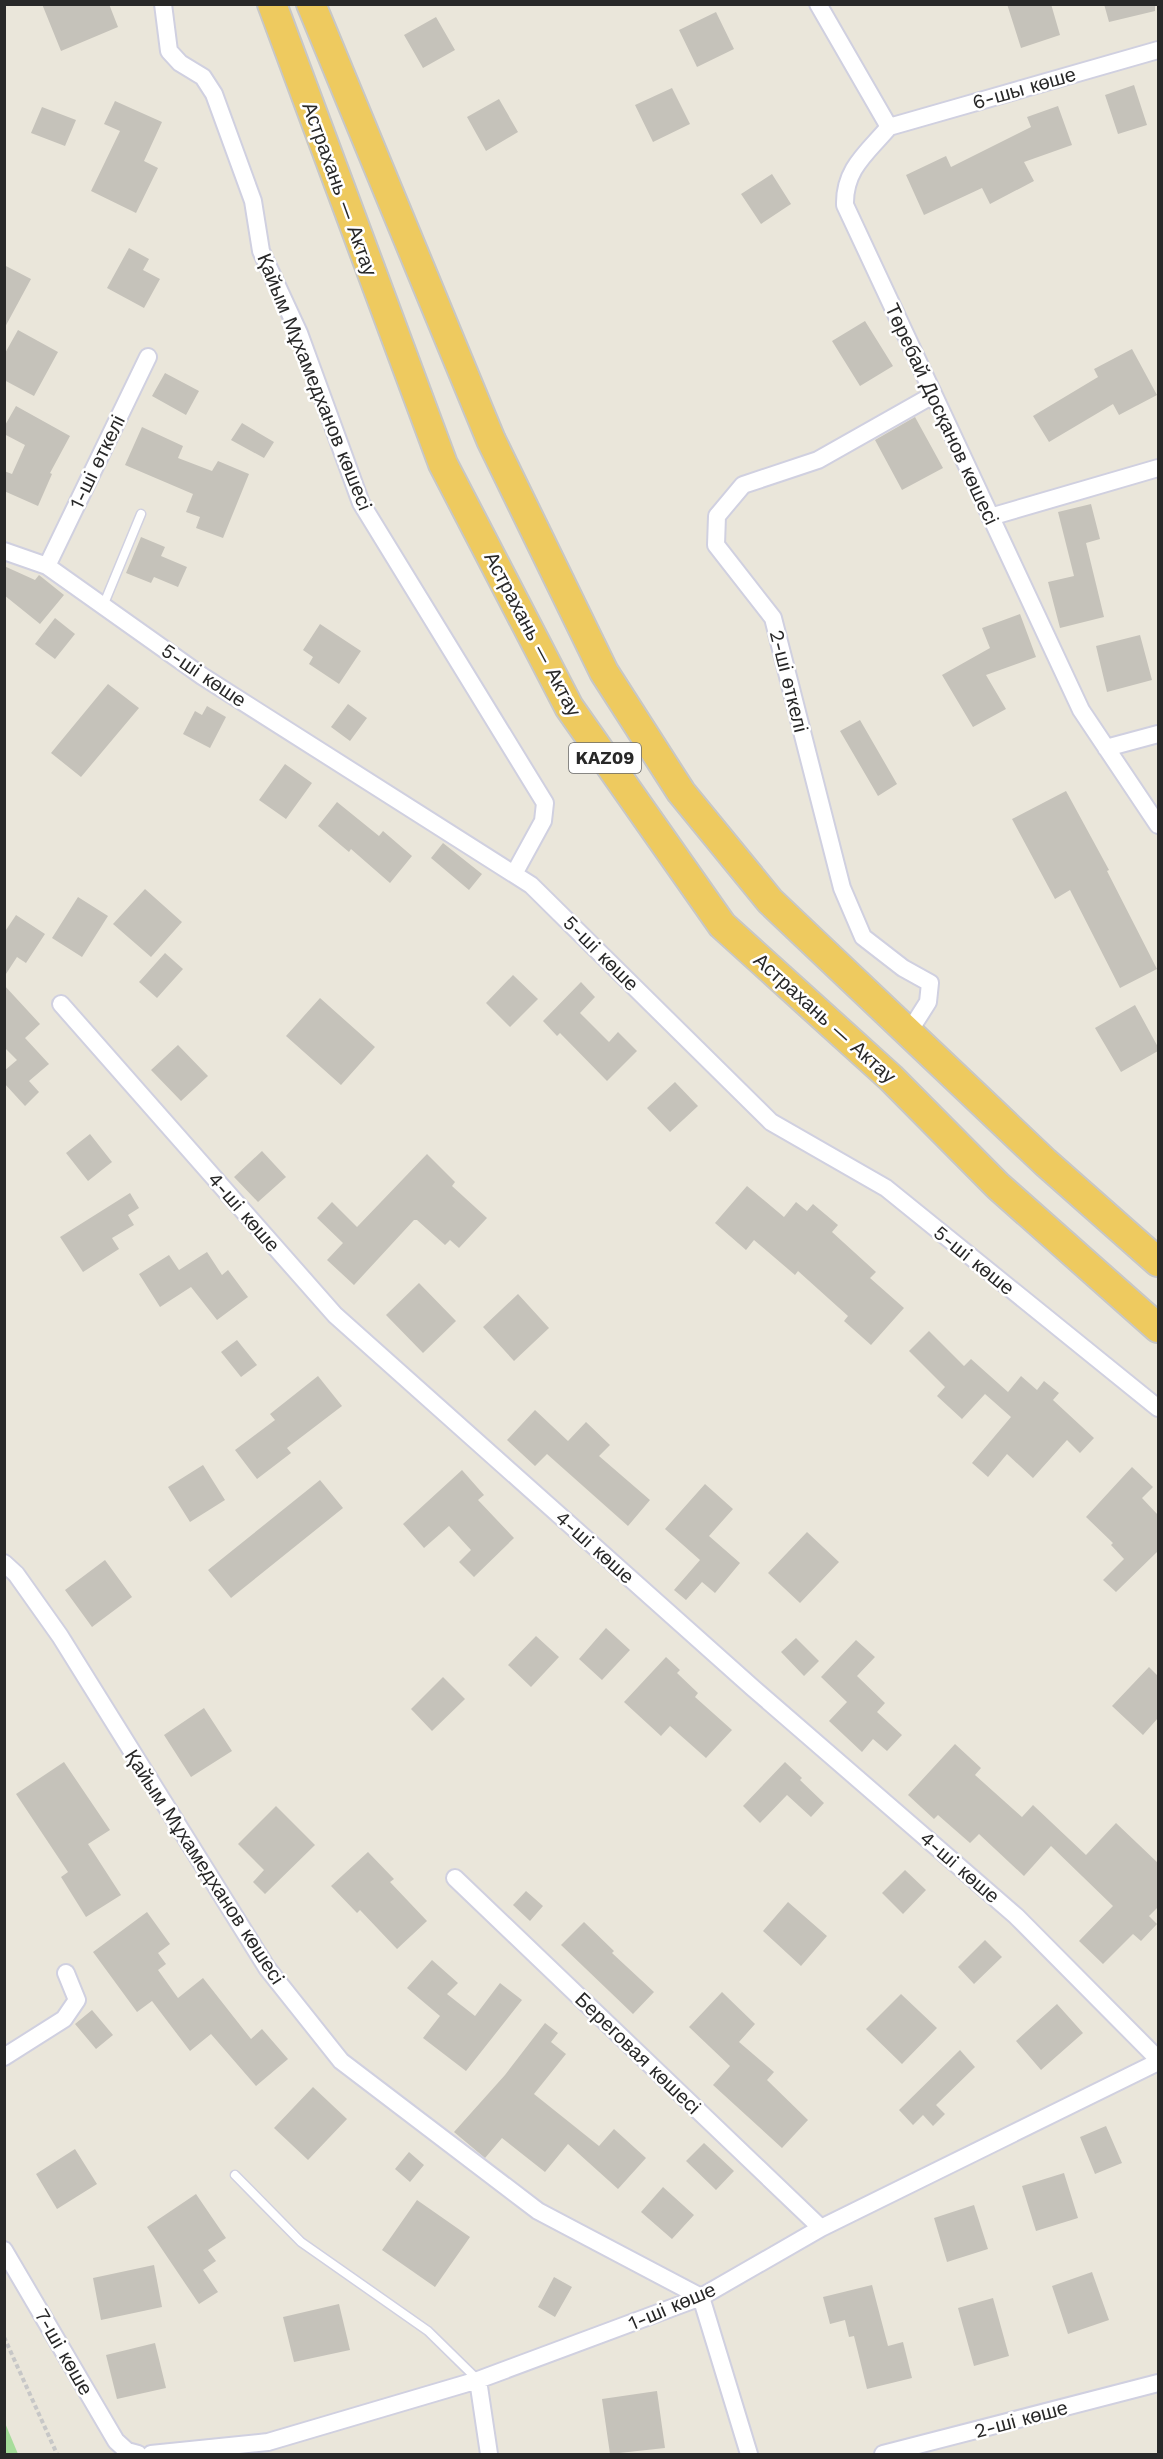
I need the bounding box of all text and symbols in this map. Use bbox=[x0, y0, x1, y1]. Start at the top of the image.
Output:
street label: 6-шы көше bbox=[969, 62, 1079, 114]
street label: Астрахань — Актау bbox=[297, 99, 383, 279]
street label: Қайым Мұхамедханов көшесi bbox=[252, 250, 378, 514]
street label: Төребай Досқанов көшесі bbox=[880, 300, 1004, 528]
street label: 1-ші өткелі bbox=[64, 411, 130, 513]
street label: Астрахань — Актау bbox=[479, 547, 587, 721]
street label: 2-ші өткелі bbox=[765, 627, 813, 735]
street label: 5-шi көше bbox=[157, 638, 251, 712]
road number: KAZ09 bbox=[569, 743, 641, 773]
street label: 5-шi көше bbox=[558, 910, 644, 996]
street label: Астрахань — Актау bbox=[749, 948, 901, 1088]
street label: 4-шi көше bbox=[203, 1167, 285, 1257]
street label: 5-шi көше bbox=[929, 1220, 1019, 1300]
street label: 4-шi көше bbox=[551, 1505, 639, 1589]
street label: Қайым Мұхамедханов көшесi bbox=[120, 1745, 290, 1989]
street label: 4-шi көше bbox=[915, 1826, 1005, 1908]
street label: Береговая көшесі bbox=[570, 1987, 706, 2119]
street label: 1-ші көше bbox=[625, 2277, 719, 2335]
street label: 7-шi көше bbox=[30, 2305, 98, 2399]
street label: 2-ші көше bbox=[972, 2395, 1070, 2443]

